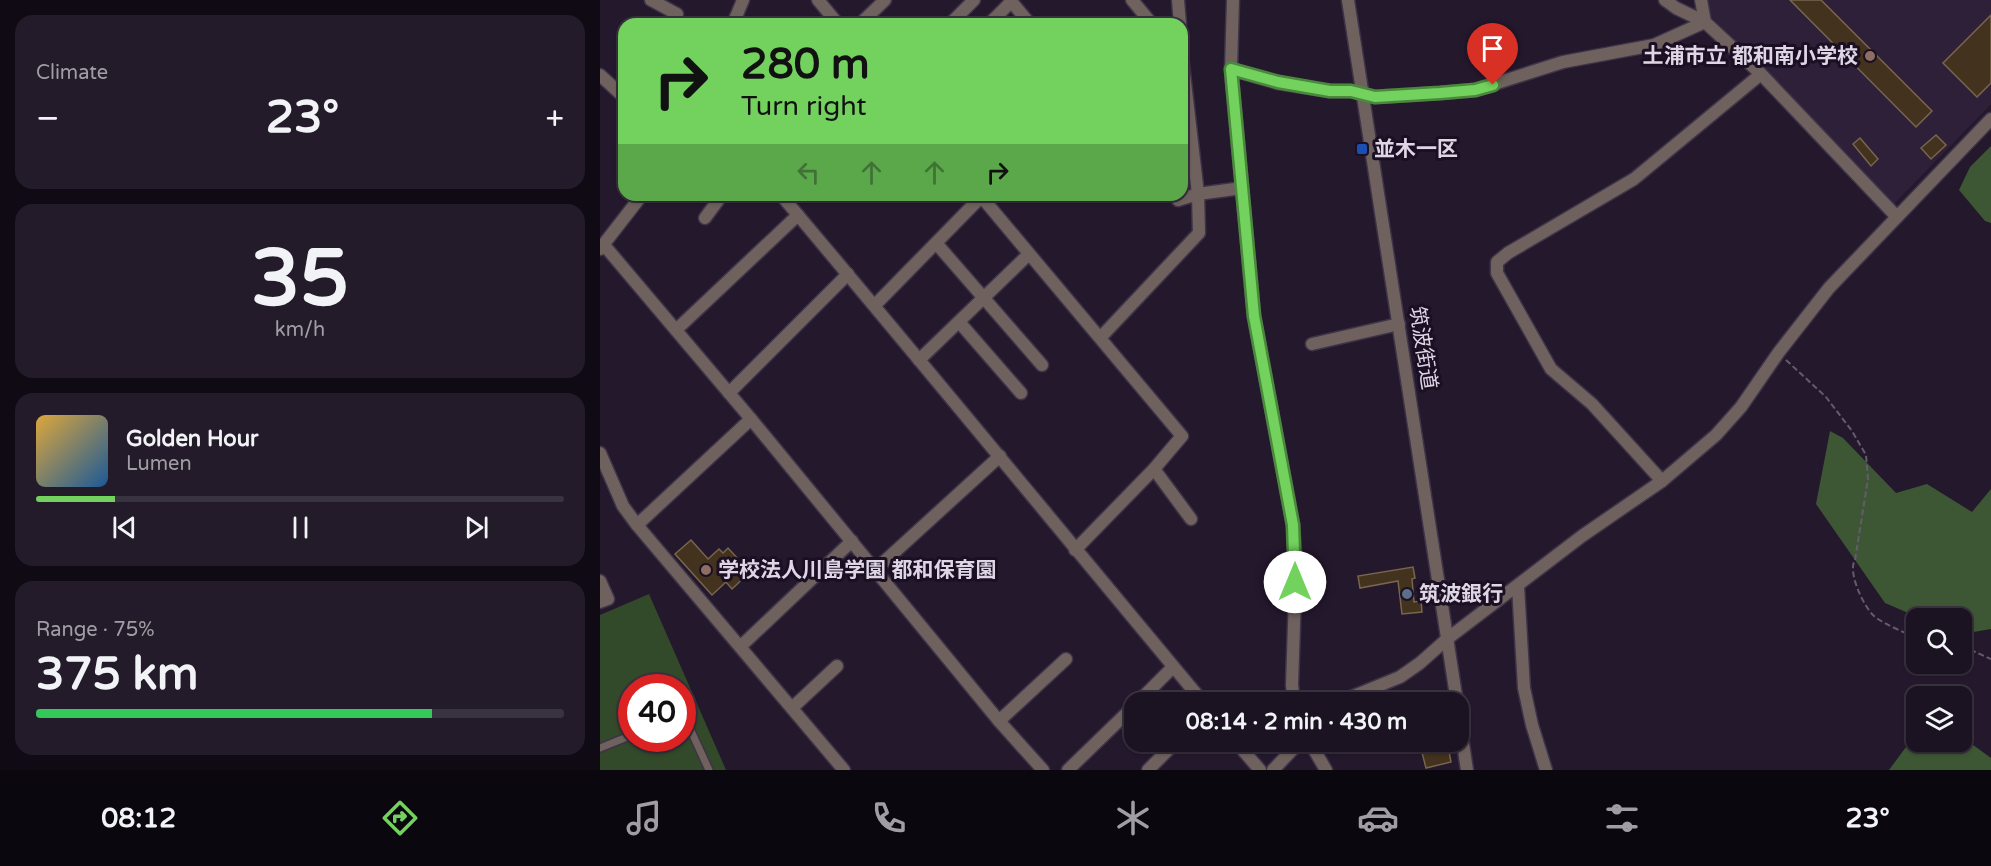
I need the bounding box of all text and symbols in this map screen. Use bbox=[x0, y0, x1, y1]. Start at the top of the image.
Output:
pin bbox=[1467, 23, 1518, 85]
icon: arrive bbox=[1476, 32, 1509, 65]
text: 280 m bbox=[741, 39, 870, 90]
icon: right bbox=[642, 42, 720, 120]
place label: 土浦市立 都和南小学校 bbox=[1643, 44, 1858, 69]
marker: 土浦市立 都和南小学校 bbox=[1863, 49, 1877, 63]
text: Climate bbox=[36, 61, 108, 85]
text: Turn right bbox=[741, 90, 867, 123]
text: 23° bbox=[266, 91, 339, 145]
text: − bbox=[36, 99, 60, 138]
text: + bbox=[545, 99, 564, 138]
place label: 並木一区 bbox=[1374, 137, 1458, 162]
marker: 並木一区 bbox=[1355, 142, 1369, 156]
icon: left bbox=[792, 156, 825, 189]
icon: ahead bbox=[855, 156, 888, 189]
icon: ahead bbox=[918, 156, 951, 189]
icon: right bbox=[981, 156, 1014, 189]
text: 35 bbox=[251, 232, 349, 326]
street label: 筑波街道 bbox=[1404, 305, 1442, 391]
text: km/h bbox=[275, 318, 325, 342]
text: Golden Hour bbox=[126, 426, 258, 452]
text: Lumen bbox=[126, 452, 192, 476]
icon: previous bbox=[108, 511, 141, 544]
icon: pause bbox=[284, 511, 317, 544]
icon: next bbox=[460, 511, 493, 544]
position arrow bbox=[1263, 550, 1327, 614]
place label: 学校法人川島学園 都和保育園 bbox=[718, 558, 996, 583]
marker: 学校法人川島学園 都和保育園 bbox=[699, 563, 713, 577]
place label: 筑波銀行 bbox=[1419, 582, 1503, 607]
marker: 筑波銀行 bbox=[1400, 587, 1414, 601]
map controls bbox=[1906, 608, 1972, 752]
button: search bbox=[1906, 608, 1972, 674]
text: Range · 75% bbox=[36, 618, 155, 642]
text: 375 km bbox=[36, 648, 198, 702]
speed limit sign: 40 bbox=[618, 674, 696, 752]
button: layers bbox=[1906, 686, 1972, 752]
text: 08:14 · 2 min · 430 m bbox=[1186, 709, 1407, 735]
icon: directions bbox=[379, 797, 421, 839]
icon: music bbox=[623, 797, 665, 839]
icon: phone bbox=[868, 797, 910, 839]
icon: climate bbox=[1112, 797, 1154, 839]
icon: car bbox=[1357, 797, 1399, 839]
icon: filters bbox=[1601, 797, 1643, 839]
text: 08:12 bbox=[101, 802, 176, 835]
text: 23° bbox=[1846, 802, 1890, 835]

